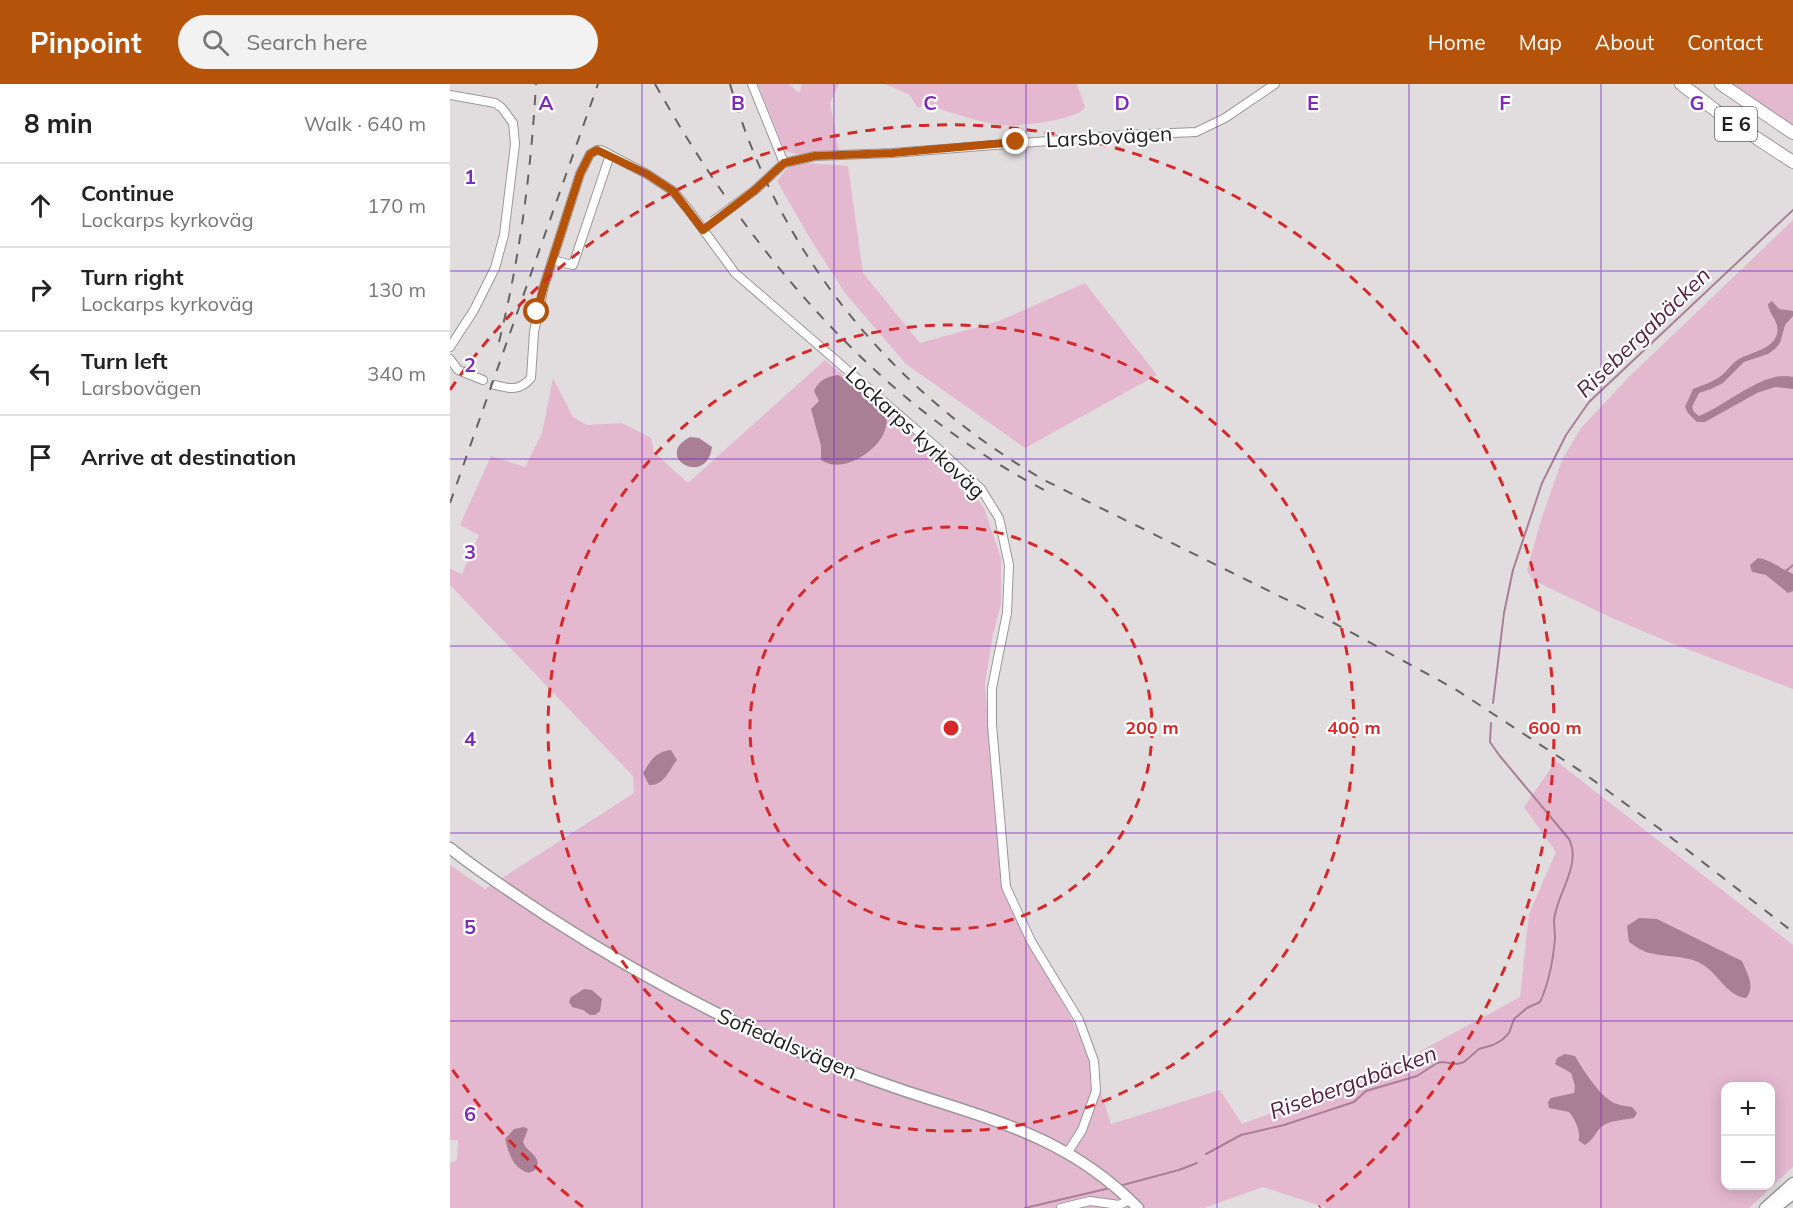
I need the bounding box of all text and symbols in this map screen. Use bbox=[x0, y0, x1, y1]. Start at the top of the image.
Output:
search box bbox=[178, 15, 598, 69]
text: Pinpoint bbox=[30, 25, 142, 60]
icon: search bbox=[199, 26, 232, 59]
text: Search here bbox=[247, 28, 368, 56]
text: Home bbox=[1428, 29, 1486, 55]
text: Map bbox=[1519, 29, 1562, 55]
text: About bbox=[1595, 29, 1654, 55]
text: Contact bbox=[1687, 29, 1763, 55]
text: A bbox=[539, 90, 554, 115]
text: B bbox=[731, 90, 745, 115]
text: C bbox=[923, 90, 937, 115]
text: D bbox=[1114, 90, 1130, 115]
text: E bbox=[1307, 90, 1319, 115]
text: F bbox=[1499, 90, 1511, 115]
text: G bbox=[1690, 90, 1704, 115]
text: 8 min bbox=[24, 107, 93, 140]
road number: E 6 bbox=[1715, 107, 1757, 141]
text: Walk · 640 m bbox=[304, 111, 426, 136]
street label: Larsbovägen bbox=[1045, 120, 1173, 152]
route end bbox=[1002, 128, 1028, 154]
text: 1 bbox=[464, 164, 476, 189]
text: Continue bbox=[81, 179, 174, 207]
icon: ahead bbox=[24, 189, 57, 222]
text: 170 m bbox=[367, 193, 426, 218]
text: Lockarps kyrkoväg bbox=[81, 207, 254, 232]
water label: Risebergabäcken bbox=[1570, 261, 1716, 403]
text: Turn right bbox=[81, 263, 184, 291]
icon: right bbox=[24, 273, 57, 306]
text: 130 m bbox=[367, 277, 426, 302]
text: Lockarps kyrkoväg bbox=[81, 291, 254, 316]
route start bbox=[523, 298, 549, 324]
text: Turn left bbox=[81, 347, 168, 375]
text: 2 bbox=[464, 352, 476, 377]
icon: left bbox=[24, 357, 57, 390]
text: 340 m bbox=[367, 361, 426, 386]
street label: Lockarps kyrkoväg bbox=[841, 361, 991, 504]
text: Larsbovägen bbox=[81, 375, 202, 400]
icon: arrive bbox=[24, 441, 57, 474]
text: Arrive at destination bbox=[81, 443, 296, 471]
text: 3 bbox=[464, 539, 476, 564]
text: 200 m bbox=[1125, 716, 1179, 739]
text: 400 m bbox=[1327, 716, 1381, 739]
text: 600 m bbox=[1528, 716, 1582, 739]
centre of rings bbox=[941, 718, 961, 738]
text: 4 bbox=[464, 726, 476, 751]
text: 5 bbox=[464, 914, 476, 939]
street label: Sofiedalsvägen bbox=[714, 1002, 861, 1084]
water label: Risebergabäcken bbox=[1266, 1039, 1440, 1125]
map controls bbox=[1721, 1082, 1775, 1190]
button: + bbox=[1721, 1082, 1775, 1136]
text: 6 bbox=[464, 1101, 476, 1126]
button: − bbox=[1721, 1136, 1775, 1190]

